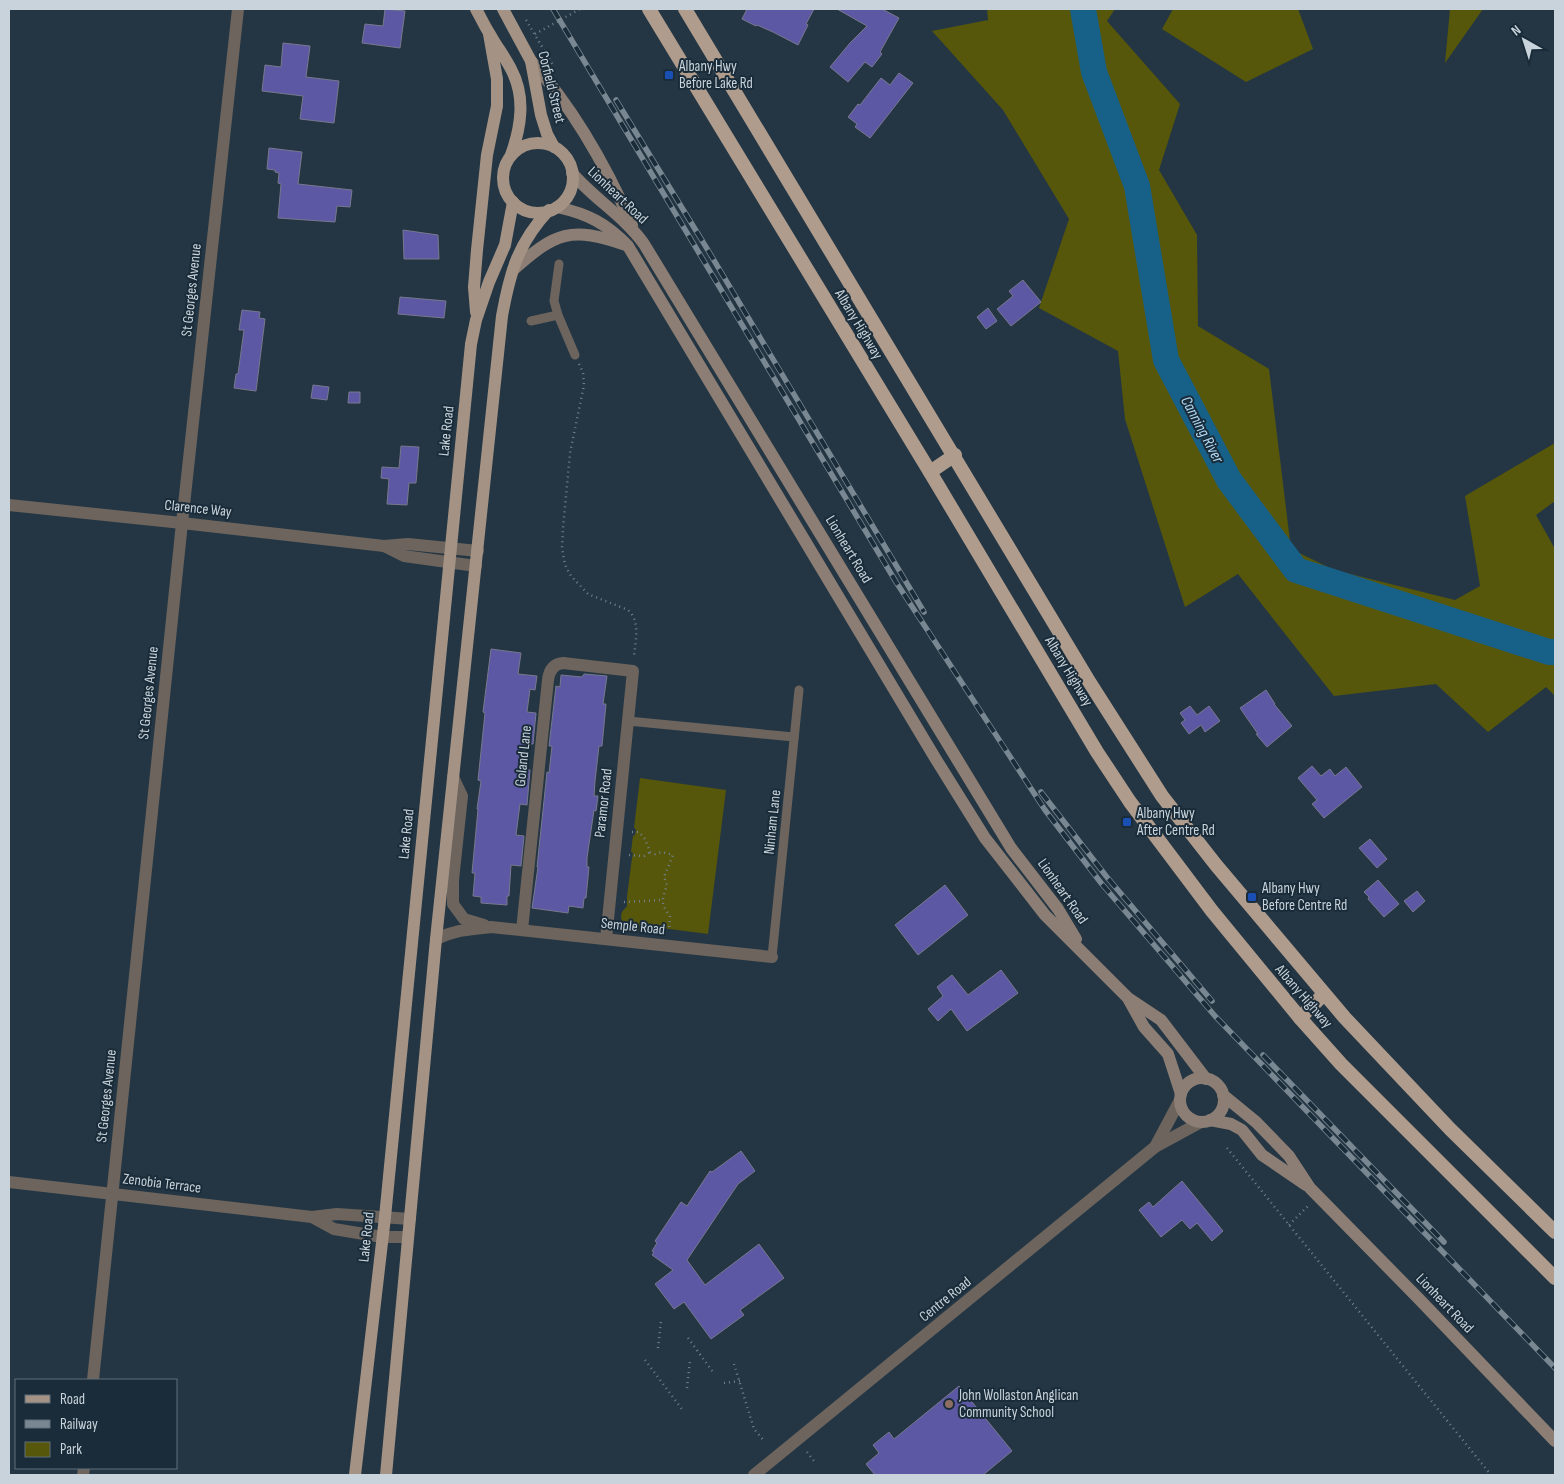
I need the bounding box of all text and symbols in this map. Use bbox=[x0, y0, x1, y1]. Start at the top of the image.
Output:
north arrow bbox=[1499, 15, 1549, 65]
text: N bbox=[1508, 21, 1524, 39]
street label: Corfield Street bbox=[533, 49, 570, 126]
place label: Albany Hwy Before Lake Rd bbox=[678, 57, 753, 93]
marker: Albany Hwy Before Lake Rd bbox=[663, 69, 675, 81]
street label: Lionheart Road bbox=[584, 163, 652, 228]
street label: St Georges Avenue bbox=[177, 243, 206, 338]
street label: Albany Highway bbox=[830, 285, 887, 363]
water label: Canning River bbox=[1176, 393, 1227, 467]
street label: Lake Road bbox=[434, 405, 459, 457]
street label: Clarence Way bbox=[163, 496, 233, 521]
street label: Lionheart Road bbox=[821, 512, 876, 587]
street label: Albany Highway bbox=[1040, 632, 1097, 710]
street label: St Georges Avenue bbox=[134, 646, 163, 741]
street label: Goland Lane bbox=[511, 725, 536, 787]
street label: Paramor Road bbox=[590, 768, 617, 839]
street label: Ninham Lane bbox=[760, 789, 785, 855]
place label: Albany Hwy After Centre Rd bbox=[1136, 804, 1215, 840]
street label: Lake Road bbox=[394, 808, 419, 860]
marker: Albany Hwy After Centre Rd bbox=[1121, 816, 1133, 828]
street label: Lionheart Road bbox=[1033, 855, 1092, 928]
place label: Albany Hwy Before Centre Rd bbox=[1261, 879, 1347, 915]
marker: Albany Hwy Before Centre Rd bbox=[1246, 891, 1258, 903]
street label: Semple Road bbox=[600, 914, 666, 939]
street label: Albany Highway bbox=[1270, 960, 1337, 1032]
street label: St Georges Avenue bbox=[92, 1049, 121, 1144]
street label: Zenobia Terrace bbox=[122, 1169, 202, 1198]
street label: Lake Road bbox=[354, 1211, 379, 1263]
street label: Lionheart Road bbox=[1412, 1270, 1478, 1337]
street label: Centre Road bbox=[915, 1273, 975, 1326]
legend bbox=[15, 1379, 178, 1469]
place label: John Wollaston Anglican Community School bbox=[958, 1386, 1079, 1422]
text: Road bbox=[60, 1390, 85, 1409]
marker: John Wollaston Anglican Community School bbox=[943, 1398, 955, 1410]
text: Railway bbox=[60, 1415, 98, 1434]
text: Park bbox=[60, 1440, 82, 1459]

